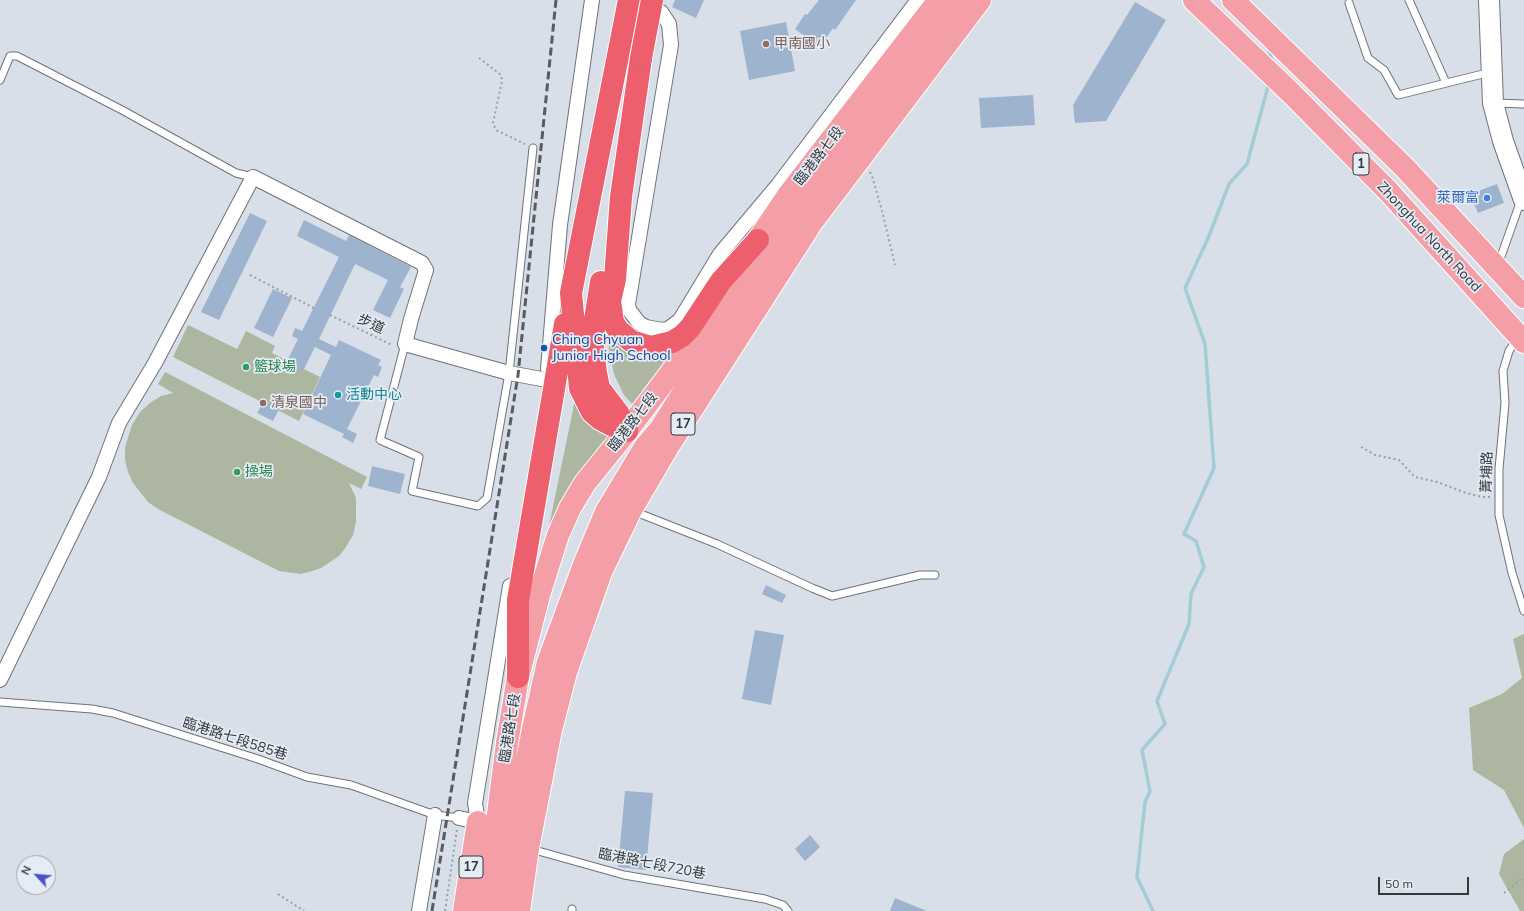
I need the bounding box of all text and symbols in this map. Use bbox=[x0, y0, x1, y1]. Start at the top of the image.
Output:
place label: 甲南國小 bbox=[774, 36, 830, 52]
marker: 甲南國小 bbox=[761, 39, 771, 49]
street label: 臨港路七段 bbox=[791, 123, 847, 189]
road number: 1 bbox=[1353, 153, 1369, 175]
street label: Zhonghua North Road bbox=[1374, 178, 1484, 296]
place label: 萊爾富 bbox=[1437, 190, 1479, 206]
marker: 萊爾富 bbox=[1482, 193, 1492, 203]
street label: 步道 bbox=[355, 310, 387, 338]
place label: Ching Chyuan Junior High School bbox=[552, 332, 670, 364]
marker: Ching Chyuan Junior High School bbox=[539, 343, 549, 353]
place label: 籃球場 bbox=[254, 359, 296, 375]
marker: 籃球場 bbox=[241, 362, 251, 372]
place label: 活動中心 bbox=[346, 387, 402, 403]
street label: 臨港路七段 bbox=[605, 389, 661, 455]
marker: 活動中心 bbox=[333, 390, 343, 400]
place label: 清泉國中 bbox=[271, 395, 327, 411]
marker: 清泉國中 bbox=[258, 398, 268, 408]
road number: 17 bbox=[671, 413, 695, 435]
street label: 菁埔路 bbox=[1478, 451, 1496, 493]
place label: 操場 bbox=[245, 464, 273, 480]
marker: 操場 bbox=[232, 467, 242, 477]
street label: 臨港路七段 bbox=[496, 692, 524, 764]
street label: 臨港路七段585巷 bbox=[180, 714, 290, 764]
street label: 臨港路七段720巷 bbox=[597, 845, 707, 883]
north arrow bbox=[16, 855, 56, 895]
road number: 17 bbox=[459, 856, 483, 878]
text: N bbox=[18, 863, 34, 877]
scale bar bbox=[1380, 869, 1471, 895]
text: 50 m bbox=[1385, 876, 1413, 891]

